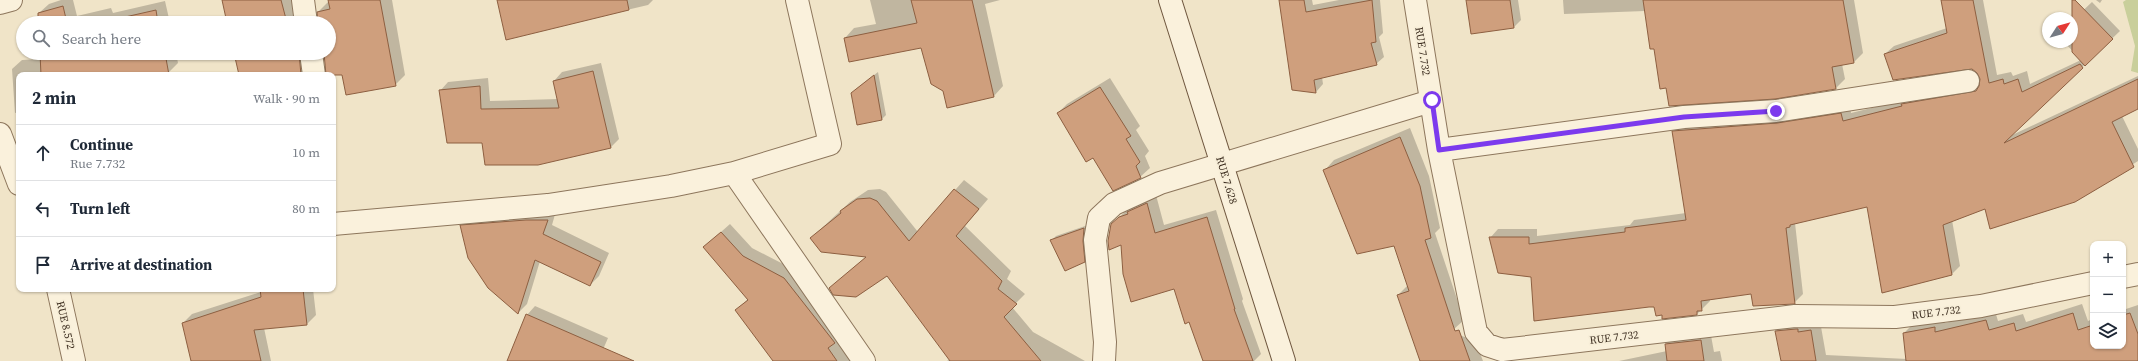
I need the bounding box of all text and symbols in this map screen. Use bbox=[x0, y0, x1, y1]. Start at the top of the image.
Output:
north arrow bbox=[2042, 12, 2078, 48]
search box bbox=[16, 16, 336, 60]
street label: RUE 7.732 bbox=[1411, 26, 1434, 77]
icon: search bbox=[30, 27, 52, 49]
text: Search here bbox=[62, 28, 141, 49]
text: 2 min bbox=[32, 86, 76, 110]
text: Walk · 90 m bbox=[253, 90, 320, 107]
route start bbox=[1423, 91, 1441, 109]
route end bbox=[1767, 102, 1785, 120]
text: Continue bbox=[70, 134, 133, 155]
icon: ahead bbox=[32, 142, 54, 164]
text: 10 m bbox=[292, 144, 320, 161]
street label: RUE 7.628 bbox=[1212, 154, 1241, 206]
text: Rue 7.732 bbox=[70, 155, 125, 172]
icon: left bbox=[32, 198, 54, 220]
text: Turn left bbox=[70, 198, 130, 219]
text: 80 m bbox=[292, 200, 320, 217]
map controls bbox=[2090, 241, 2126, 349]
button: + bbox=[2090, 241, 2126, 277]
icon: arrive bbox=[32, 254, 54, 276]
text: Arrive at destination bbox=[70, 254, 212, 275]
button: − bbox=[2090, 277, 2126, 313]
street label: RUE 8.572 bbox=[53, 300, 78, 351]
street label: RUE 7.732 bbox=[1911, 302, 1962, 323]
button: layers bbox=[2090, 313, 2126, 349]
street label: RUE 7.732 bbox=[1589, 327, 1640, 348]

